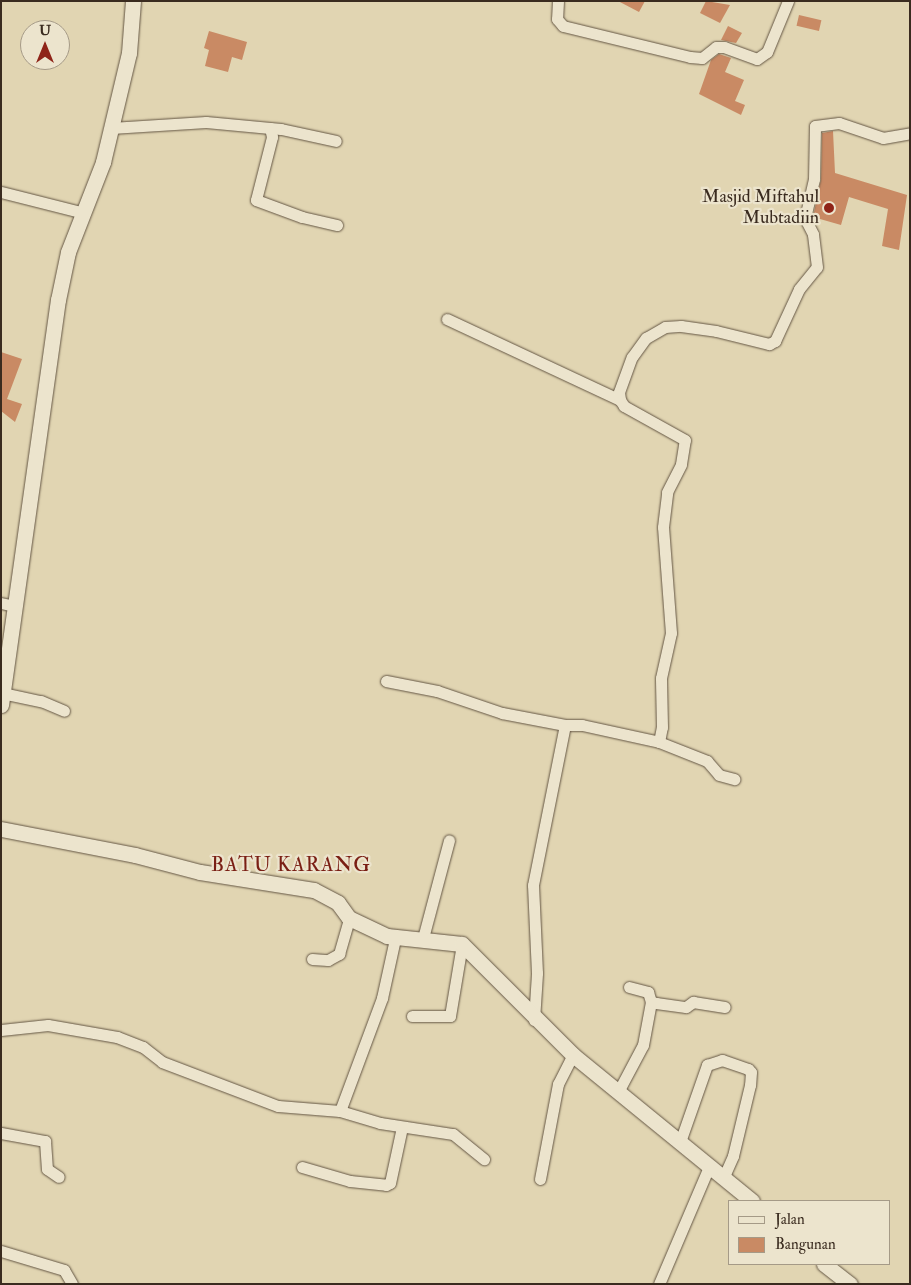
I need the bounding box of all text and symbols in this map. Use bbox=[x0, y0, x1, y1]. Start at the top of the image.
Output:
north arrow bbox=[20, 20, 70, 70]
text: U bbox=[39, 22, 51, 39]
place label: Masjid Miftahul Mubtadiin bbox=[702, 187, 819, 230]
marker: Masjid Miftahul Mubtadiin bbox=[823, 202, 835, 214]
district label: BATU KARANG bbox=[210, 852, 372, 876]
legend bbox=[728, 1200, 891, 1265]
text: Jalan bbox=[775, 1210, 805, 1229]
text: Bangunan bbox=[775, 1235, 836, 1254]

